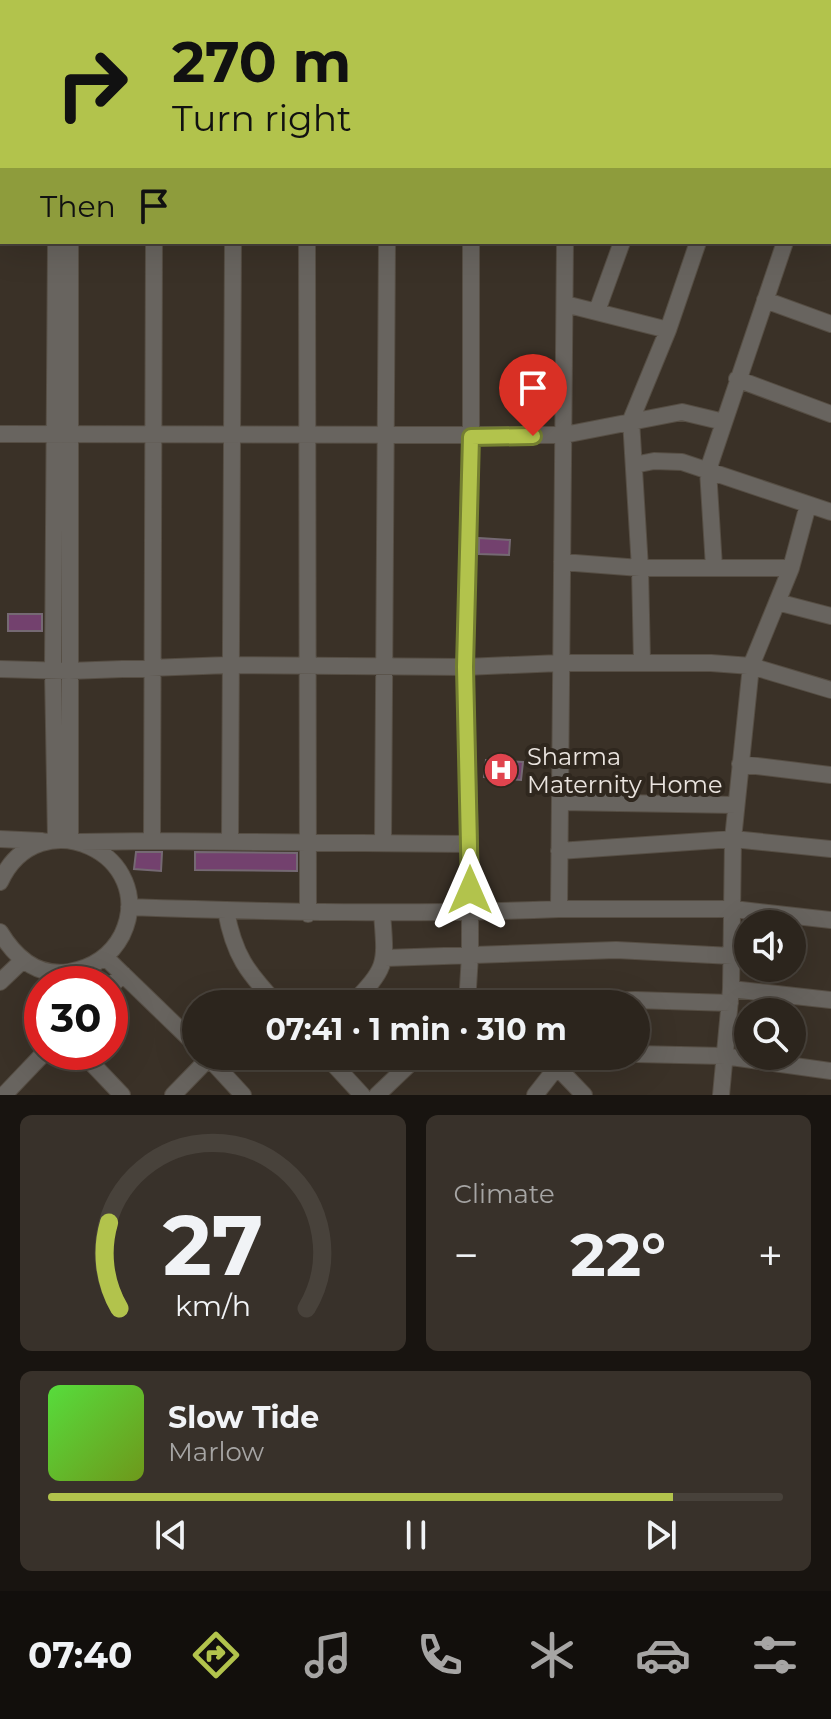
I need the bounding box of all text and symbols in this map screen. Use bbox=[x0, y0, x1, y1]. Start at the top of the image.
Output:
text: 270 m bbox=[172, 28, 351, 96]
icon: right bbox=[40, 32, 144, 136]
text: Turn right bbox=[172, 96, 352, 140]
icon: arrive bbox=[132, 184, 176, 228]
text: Then bbox=[40, 188, 116, 225]
pin bbox=[499, 354, 567, 436]
icon: arrive bbox=[511, 366, 555, 410]
place label: Sharma Maternity Home bbox=[527, 742, 722, 799]
hospital icon: Sharma Maternity Home bbox=[482, 751, 520, 789]
position arrow bbox=[428, 848, 512, 932]
map controls bbox=[734, 910, 806, 1070]
button: sound bbox=[734, 910, 806, 982]
speed limit sign: 30 bbox=[24, 966, 128, 1070]
button: search bbox=[734, 998, 806, 1070]
text: 07:41 · 1 min · 310 m bbox=[265, 1011, 567, 1048]
text: Climate bbox=[454, 1178, 555, 1210]
text: 27 bbox=[162, 1194, 263, 1296]
text: 22° bbox=[570, 1218, 666, 1291]
text: − bbox=[454, 1228, 479, 1282]
text: + bbox=[758, 1228, 783, 1282]
text: km/h bbox=[175, 1288, 251, 1323]
text: Slow Tide bbox=[168, 1399, 319, 1436]
text: Marlow bbox=[168, 1436, 264, 1468]
icon: previous bbox=[149, 1513, 193, 1557]
icon: pause bbox=[394, 1513, 438, 1557]
icon: next bbox=[639, 1513, 683, 1557]
icon: directions bbox=[188, 1627, 244, 1683]
icon: music bbox=[300, 1627, 356, 1683]
icon: phone bbox=[412, 1627, 468, 1683]
icon: climate bbox=[524, 1627, 580, 1683]
icon: car bbox=[635, 1627, 691, 1683]
icon: filters bbox=[747, 1627, 803, 1683]
text: 07:40 bbox=[28, 1633, 132, 1677]

